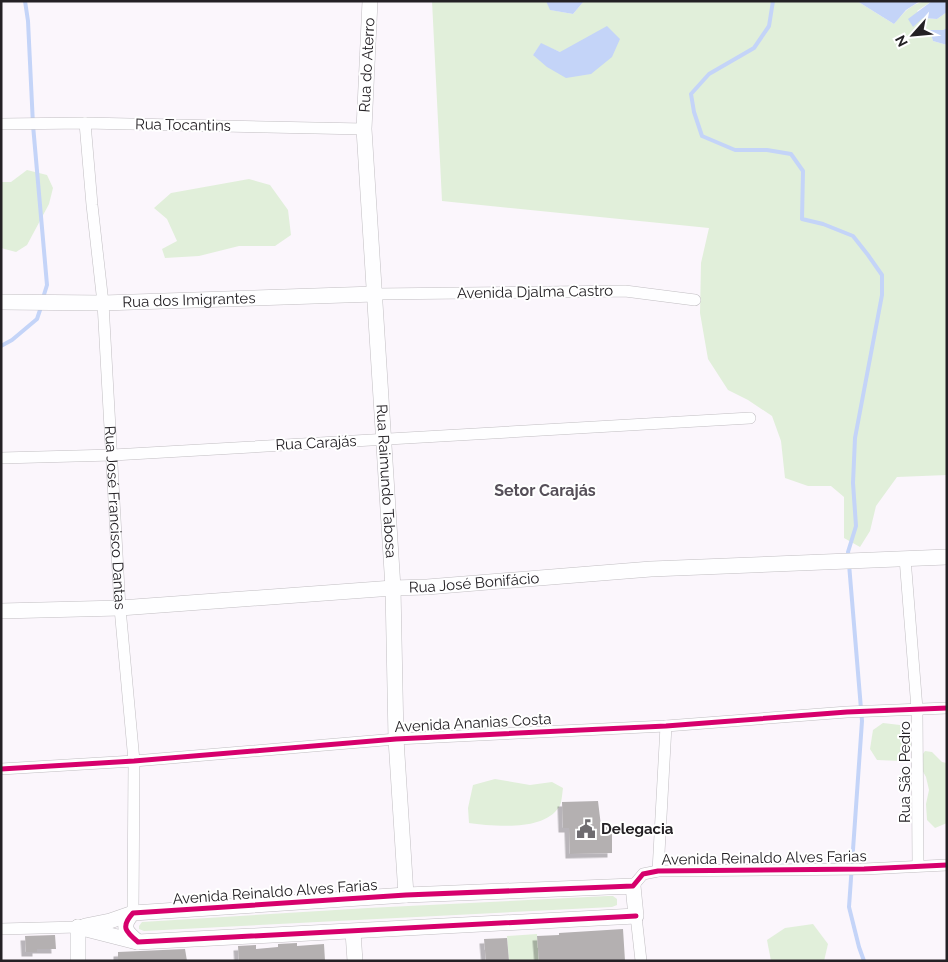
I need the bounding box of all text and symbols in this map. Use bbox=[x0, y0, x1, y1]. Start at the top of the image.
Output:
north arrow bbox=[888, 10, 938, 60]
street label: Rua do Aterro bbox=[356, 17, 378, 113]
text: N bbox=[892, 33, 911, 49]
street label: Rua Tocantins bbox=[135, 115, 231, 135]
street label: Avenida Djalma Castro bbox=[457, 282, 613, 302]
street label: Rua dos Imigrantes bbox=[122, 289, 256, 311]
street label: Rua Raimundo Tabosa bbox=[372, 404, 400, 559]
street label: Rua José Francisco Dantas bbox=[101, 425, 129, 610]
street label: Rua Carajás bbox=[275, 432, 357, 454]
district label: Setor Carajás bbox=[494, 481, 596, 500]
street label: Rua José Bonifácio bbox=[409, 569, 540, 597]
street label: Avenida Ananias Costa bbox=[394, 710, 552, 736]
street label: Rua São Pedro bbox=[896, 721, 914, 823]
public building icon: Delegacia bbox=[575, 818, 597, 840]
place label: Delegacia bbox=[601, 820, 674, 838]
street label: Avenida Reinaldo Alves Farias bbox=[661, 847, 867, 869]
street label: Avenida Reinaldo Alves Farias bbox=[172, 876, 378, 908]

